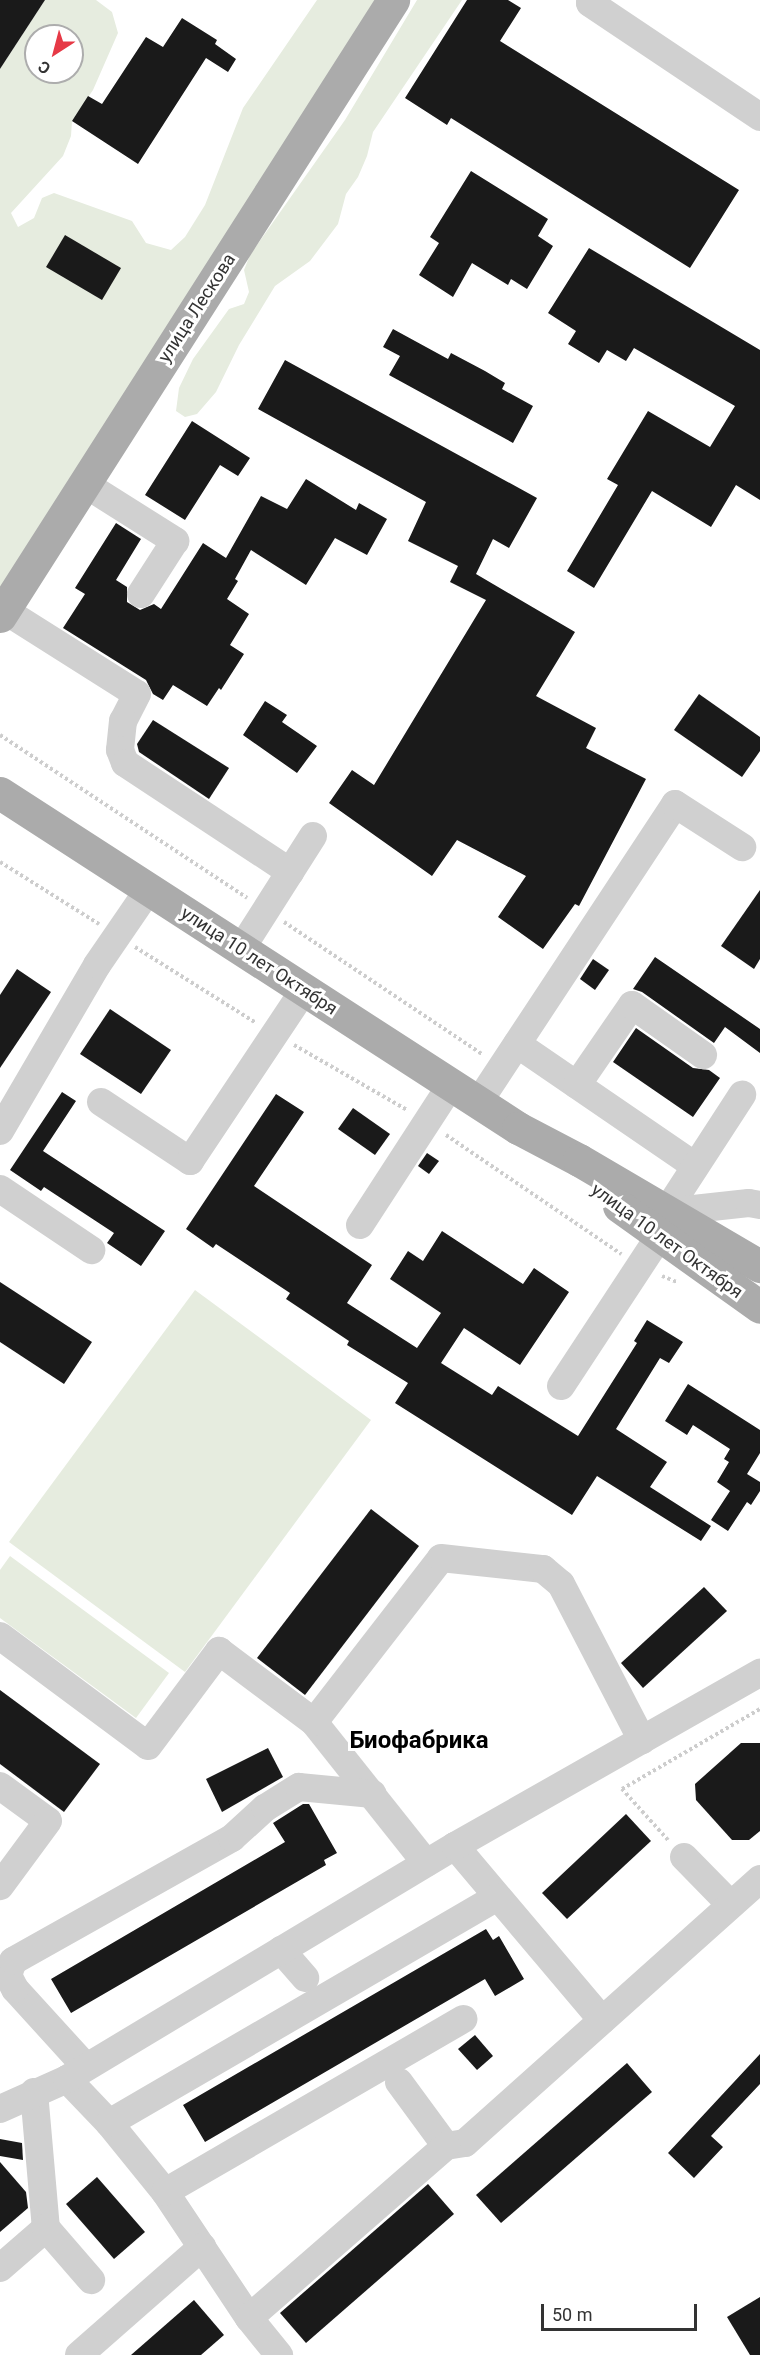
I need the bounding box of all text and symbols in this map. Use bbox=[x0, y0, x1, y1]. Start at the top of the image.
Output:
north arrow bbox=[24, 24, 84, 84]
text: С bbox=[34, 57, 54, 78]
street label: улица Лескова bbox=[154, 249, 240, 367]
street label: улица 10 лет Октября bbox=[177, 902, 341, 1020]
street label: улица 10 лет Октября bbox=[587, 1179, 747, 1303]
district label: Биофабрика bbox=[349, 1727, 489, 1755]
scale bar bbox=[544, 2292, 700, 2330]
text: 50 m bbox=[552, 2304, 592, 2325]

